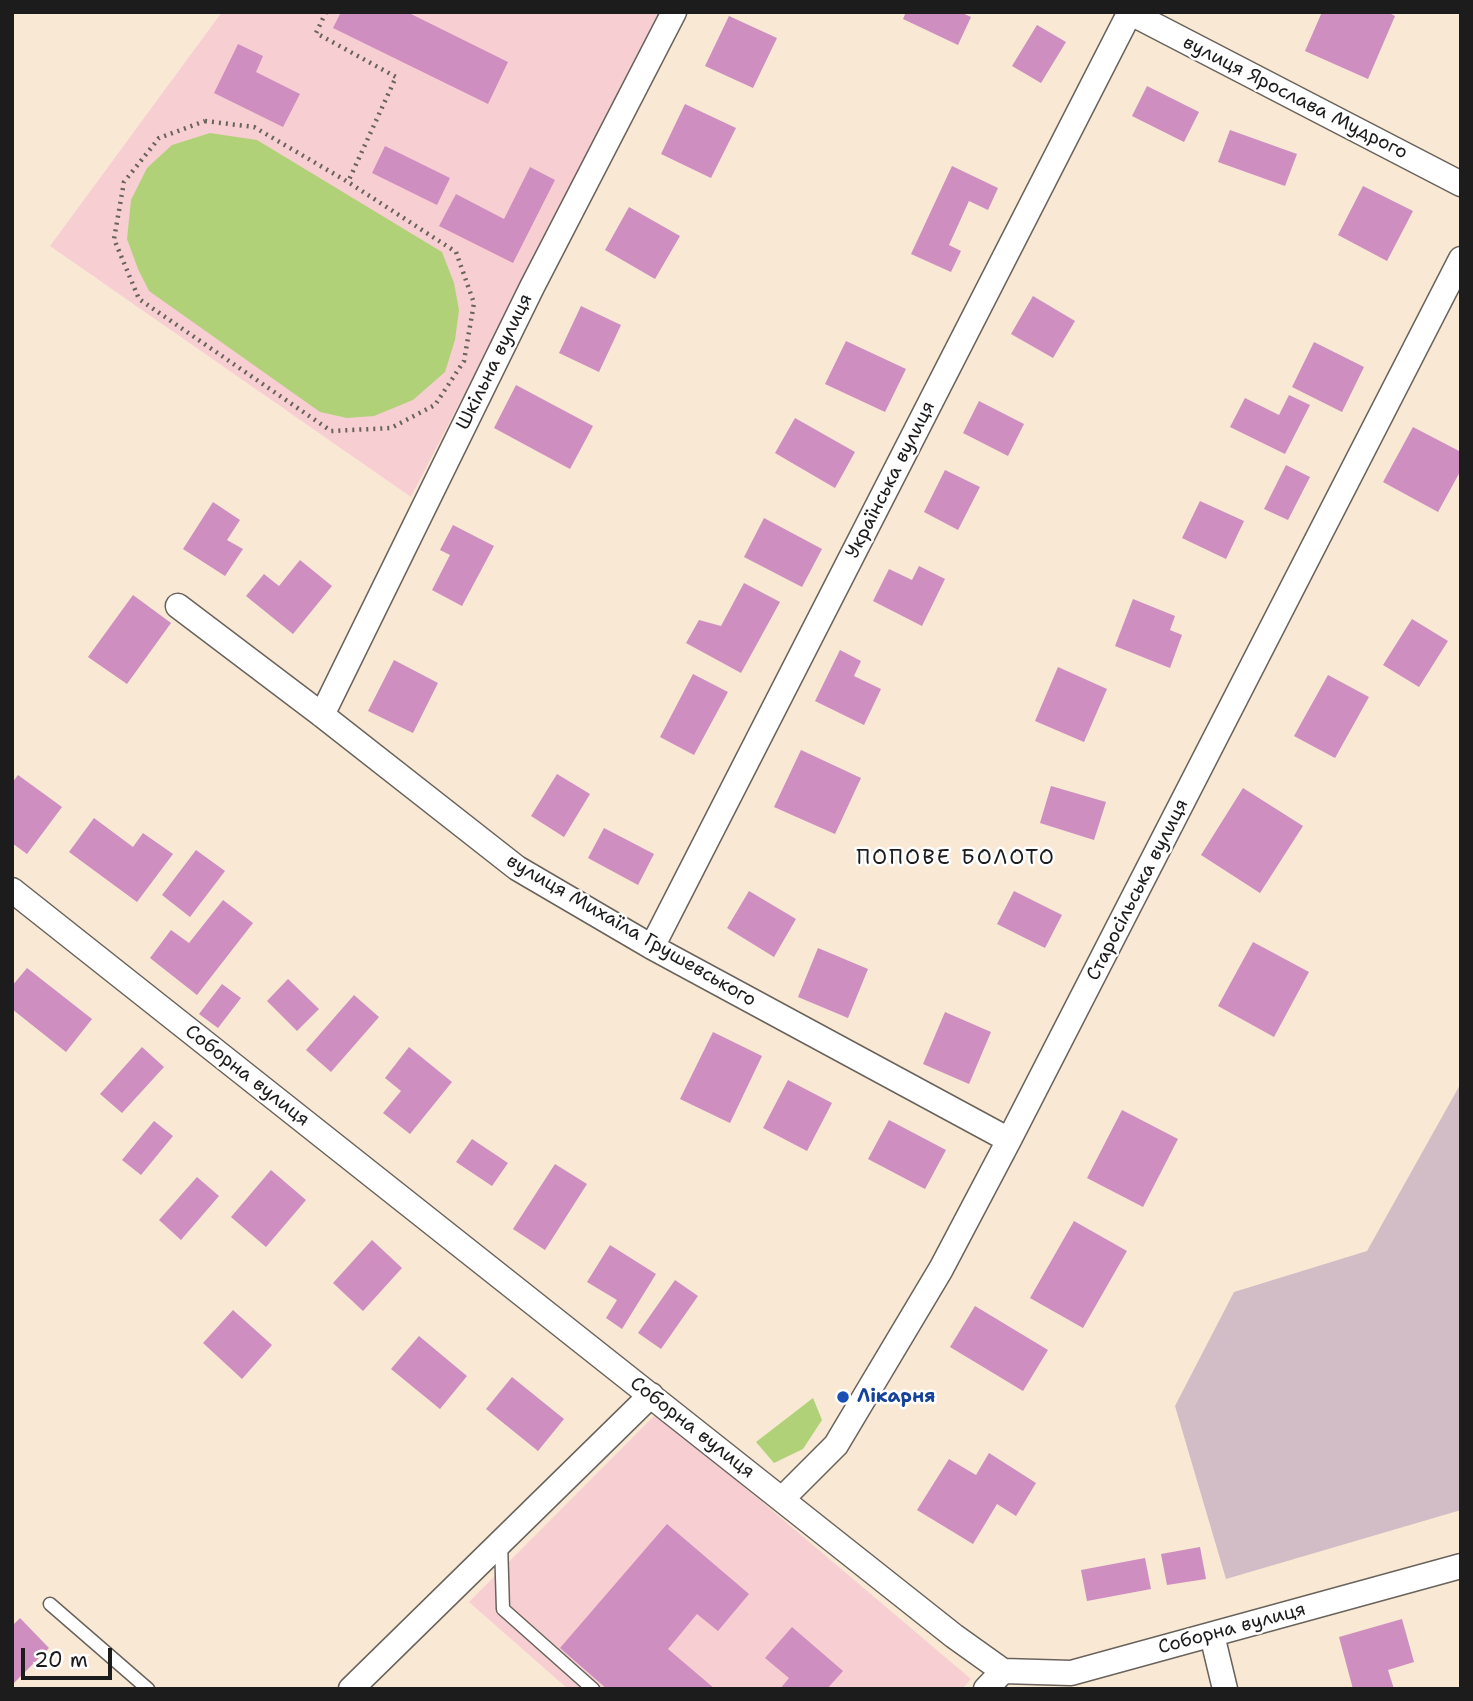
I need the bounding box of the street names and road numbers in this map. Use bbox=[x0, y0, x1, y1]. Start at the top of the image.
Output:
street label: вулиця Ярослава Мудрого bbox=[1179, 31, 1411, 165]
street label: Шкільна вулиця bbox=[452, 290, 538, 434]
street label: Українська вулиця bbox=[841, 398, 941, 562]
street label: Старосільська вулиця bbox=[1082, 795, 1194, 985]
street label: вулиця Михаїла Грушевського bbox=[502, 850, 760, 1012]
street label: Соборна вулиця bbox=[180, 1020, 314, 1132]
street label: Соборна вулиця bbox=[625, 1372, 759, 1484]
street label: Соборна вулиця bbox=[1156, 1598, 1308, 1660]

